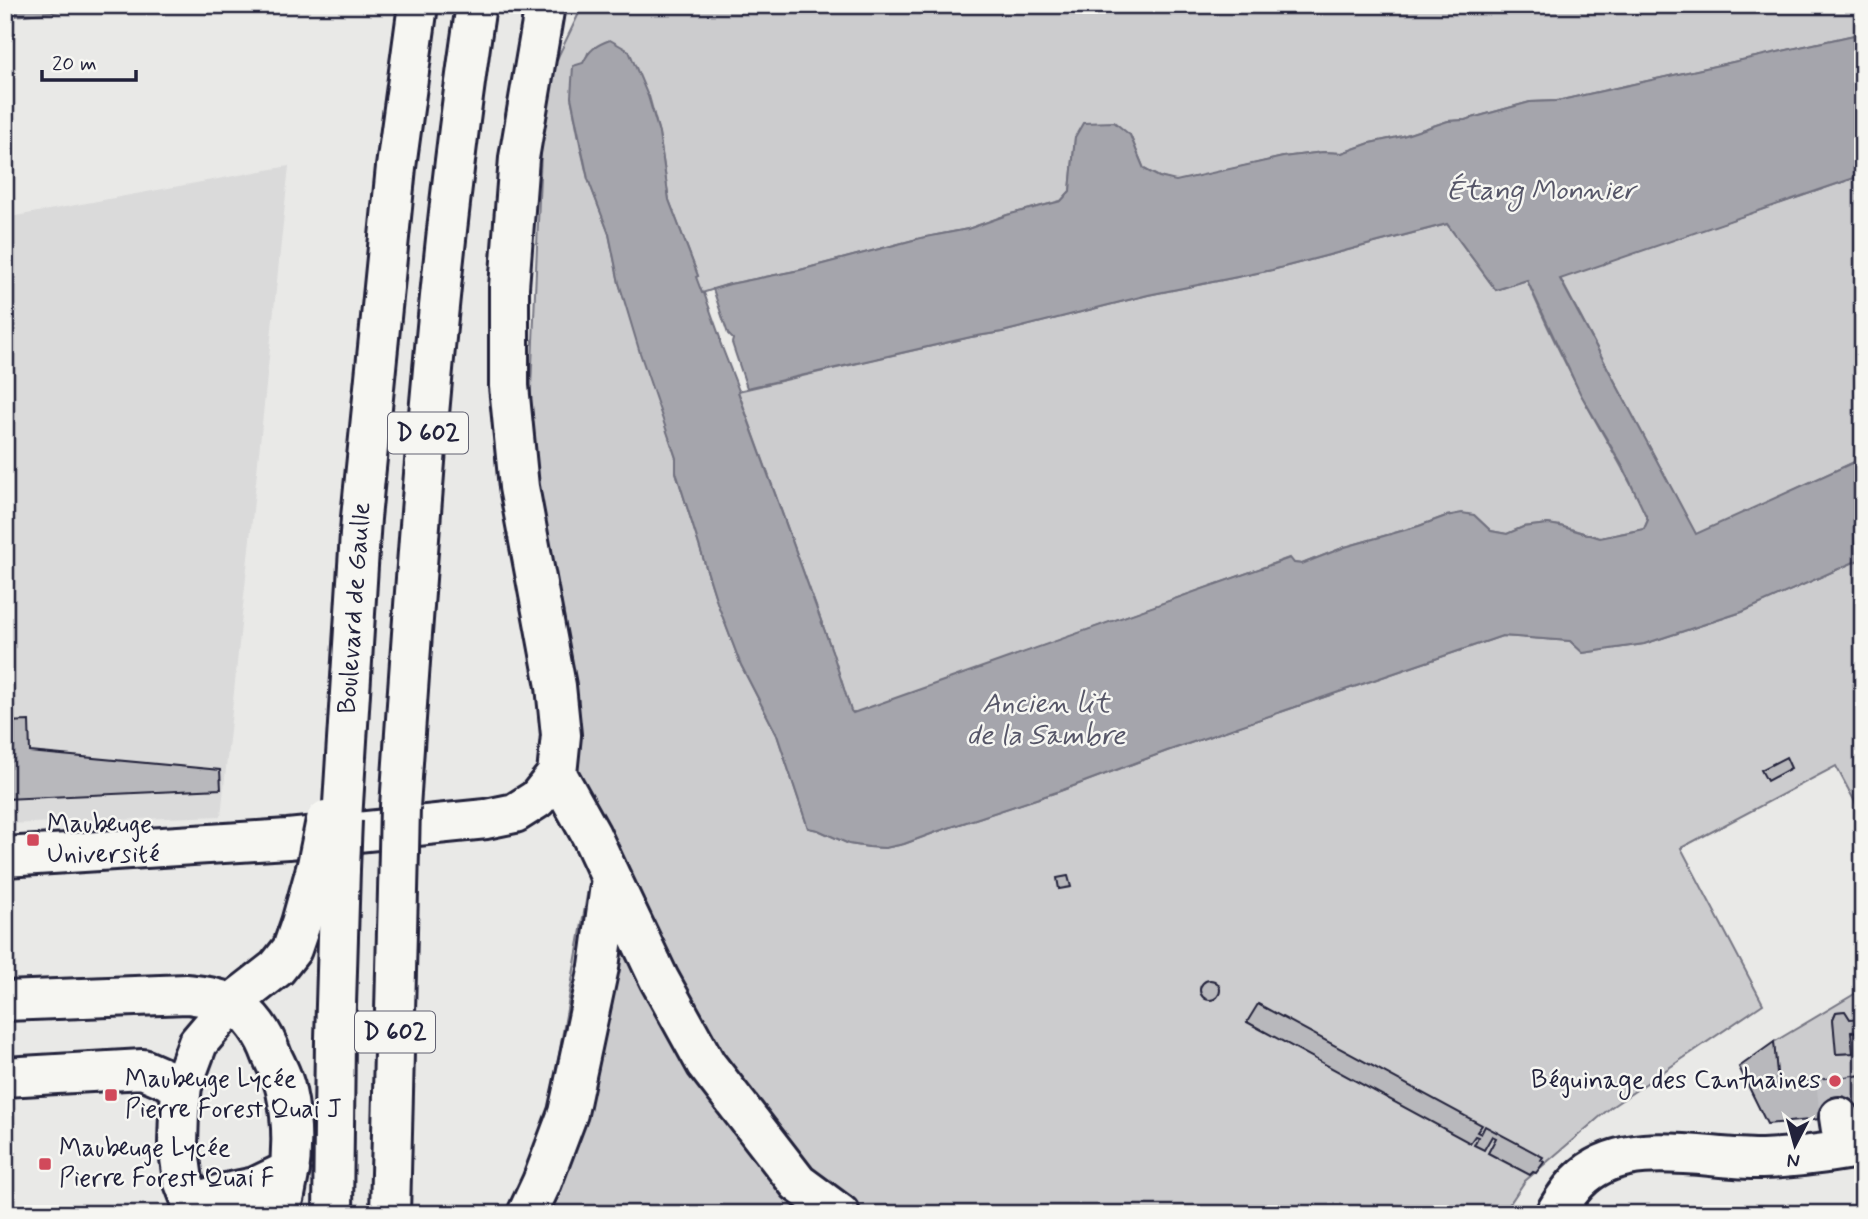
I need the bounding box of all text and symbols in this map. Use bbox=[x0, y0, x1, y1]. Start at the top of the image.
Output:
scale bar bbox=[42, 38, 136, 82]
text: 20 m bbox=[52, 50, 97, 78]
water label: Étang Monnier bbox=[1446, 172, 1639, 212]
road number: D 602 bbox=[388, 412, 468, 453]
street label: Boulevard de Gaulle bbox=[331, 501, 379, 715]
water label: Ancien lit de la Sambre bbox=[967, 686, 1127, 755]
place label: Maubeuge Université bbox=[47, 808, 160, 872]
marker: Maubeuge Université bbox=[25, 832, 41, 848]
road number: D 602 bbox=[355, 1012, 435, 1052]
place label: Maubeuge Lycée Pierre Forest Quai J bbox=[125, 1063, 342, 1127]
place label: Béguinage des Cantuaines bbox=[1531, 1064, 1821, 1100]
marker: Béguinage des Cantuaines bbox=[1827, 1073, 1843, 1089]
marker: Maubeuge Lycée Pierre Forest Quai J bbox=[103, 1087, 119, 1103]
north arrow bbox=[1759, 1110, 1829, 1180]
place label: Maubeuge Lycée Pierre Forest Quai F bbox=[59, 1132, 275, 1196]
text: N bbox=[1786, 1147, 1801, 1174]
marker: Maubeuge Lycée Pierre Forest Quai F bbox=[37, 1156, 53, 1172]

